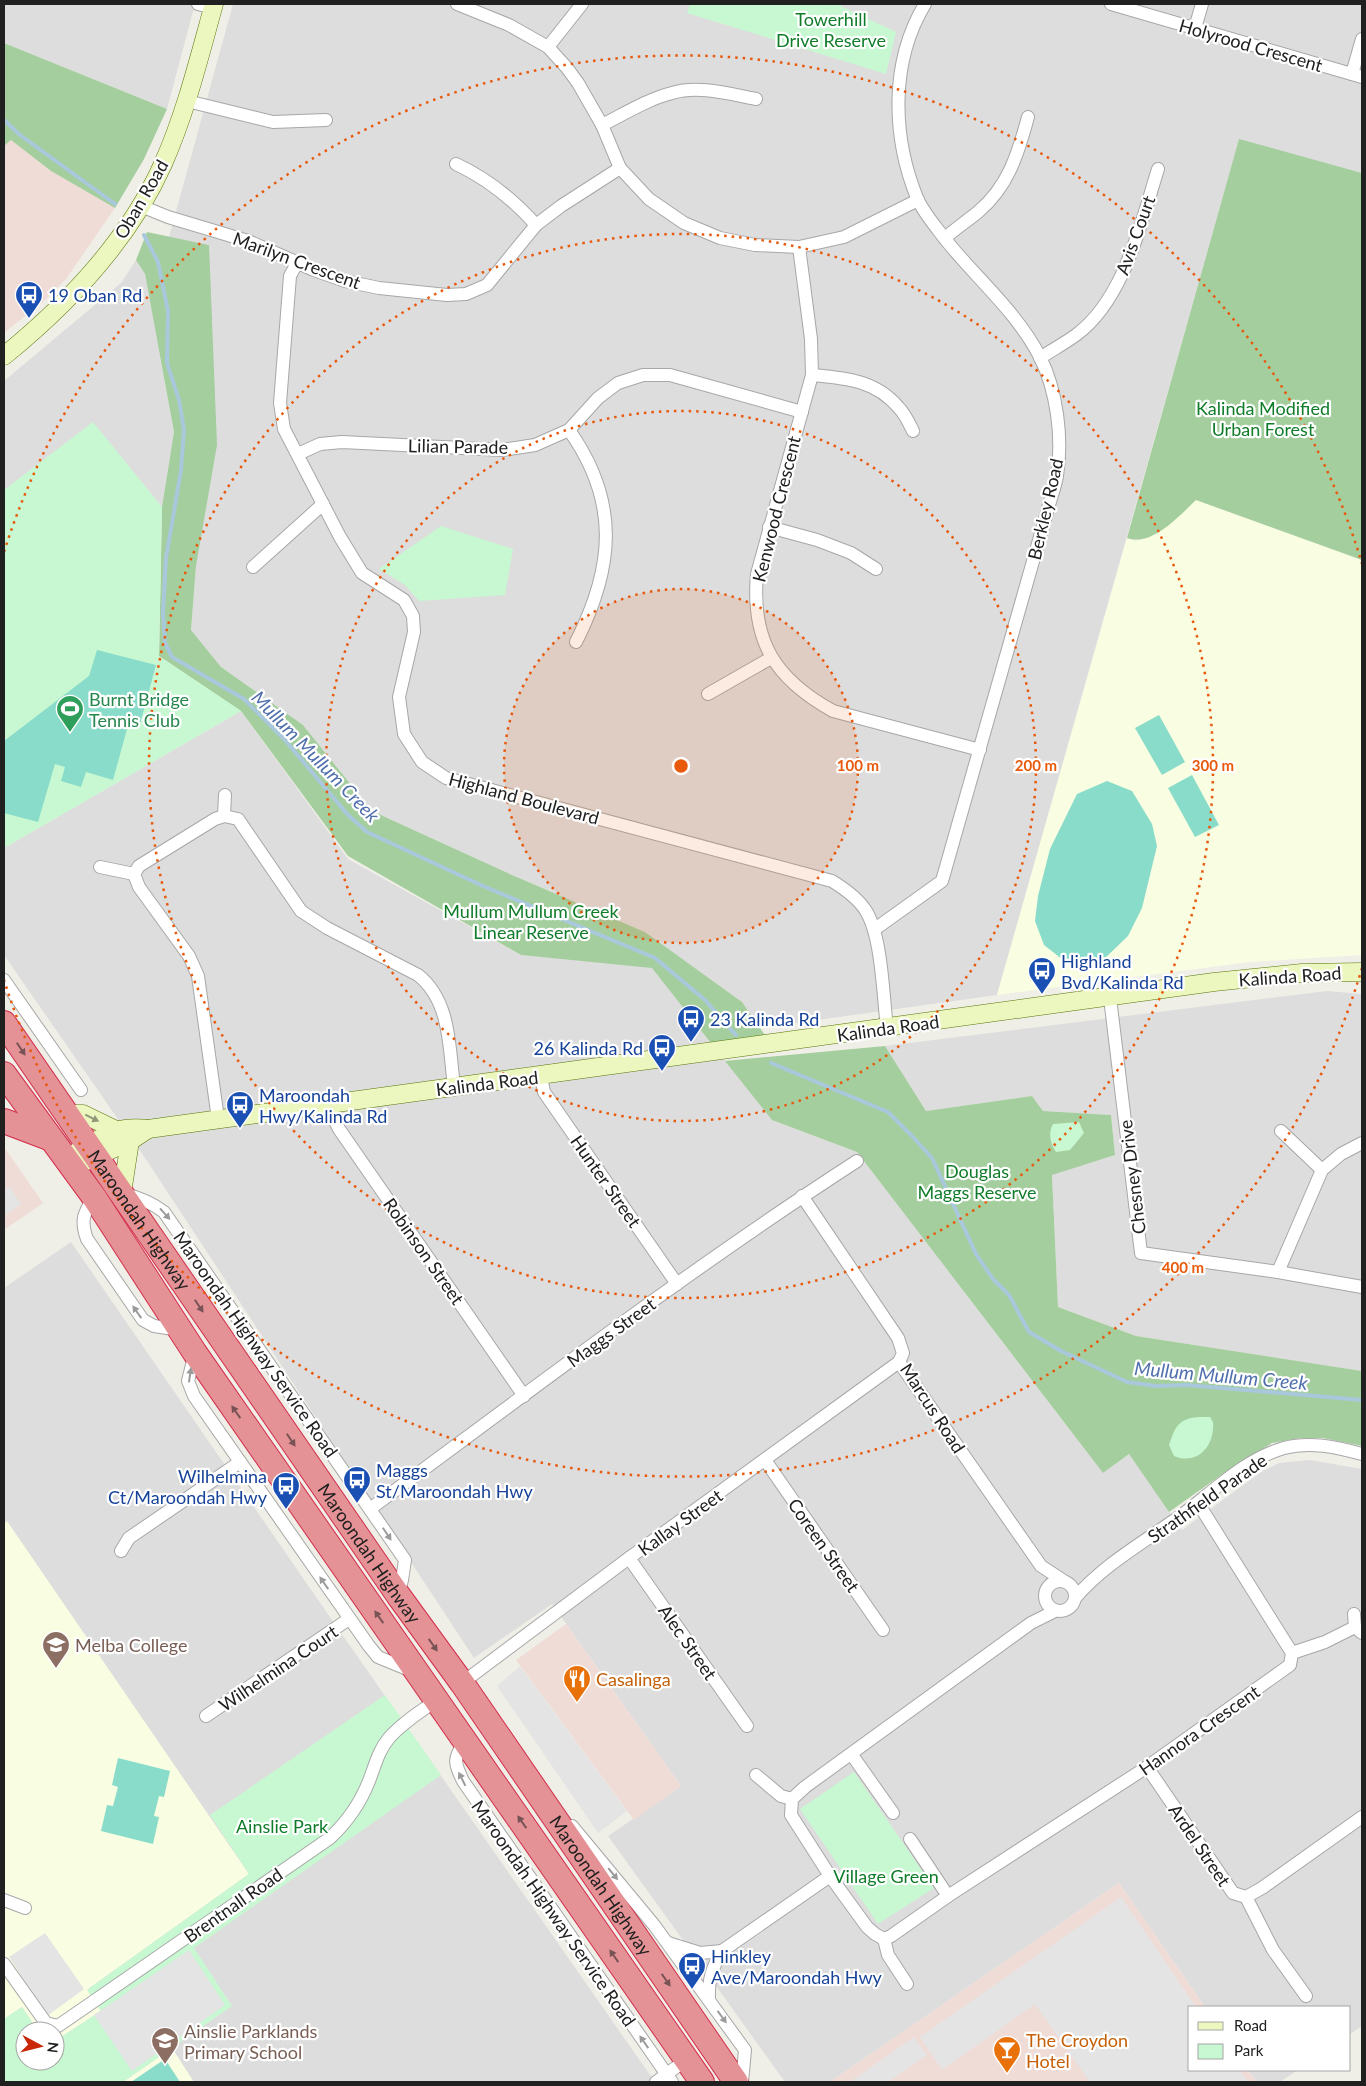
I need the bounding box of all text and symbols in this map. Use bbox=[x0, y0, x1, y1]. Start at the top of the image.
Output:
park label: Towerhill Drive Reserve bbox=[776, 8, 886, 51]
street label: Holyrood Crescent bbox=[1177, 14, 1326, 76]
street label: Oban Road bbox=[110, 155, 172, 243]
street label: Avis Court bbox=[1111, 192, 1160, 278]
street label: Marilyn Crescent bbox=[230, 227, 364, 293]
bus stop icon: 19 Oban Rd bbox=[14, 280, 44, 319]
place label: 19 Oban Rd bbox=[48, 284, 142, 306]
park label: Kalinda Modified Urban Forest bbox=[1196, 397, 1330, 440]
street label: Kenwood Crescent bbox=[747, 433, 805, 584]
street label: Lilian Parade bbox=[408, 434, 508, 458]
street label: Berkley Road bbox=[1023, 456, 1067, 562]
water label: Mullum Mullum Creek bbox=[247, 686, 385, 827]
place label: Burnt Bridge Tennis Club bbox=[89, 688, 189, 731]
sports icon: Burnt Bridge Tennis Club bbox=[55, 694, 85, 733]
text: 100 m bbox=[837, 756, 879, 774]
text: 200 m bbox=[1015, 756, 1057, 774]
text: 300 m bbox=[1192, 756, 1234, 774]
centre of rings bbox=[672, 757, 690, 775]
street label: Highland Boulevard bbox=[446, 767, 602, 829]
park label: Mullum Mullum Creek Linear Reserve bbox=[443, 900, 620, 943]
place label: Highland Bvd/Kalinda Rd bbox=[1061, 950, 1184, 993]
bus stop icon: Highland Bvd/Kalinda Rd bbox=[1027, 956, 1057, 995]
street label: Kalinda Road bbox=[1238, 961, 1342, 991]
bus stop icon: 23 Kalinda Rd bbox=[676, 1004, 706, 1043]
place label: 23 Kalinda Rd bbox=[710, 1008, 819, 1030]
street label: Kalinda Road bbox=[835, 1010, 941, 1046]
bus stop icon: 26 Kalinda Rd bbox=[647, 1033, 677, 1072]
place label: 26 Kalinda Rd bbox=[534, 1037, 643, 1059]
one-way arrow bbox=[16, 1042, 26, 1056]
street label: Kalinda Road bbox=[435, 1066, 539, 1100]
place label: Maroondah Hwy/Kalinda Rd bbox=[259, 1084, 387, 1127]
bus stop icon: Maroondah Hwy/Kalinda Rd bbox=[225, 1090, 255, 1129]
one-way arrow bbox=[85, 1114, 99, 1122]
street label: Chesney Drive bbox=[1114, 1119, 1150, 1235]
street label: Hunter Street bbox=[566, 1131, 646, 1232]
street label: Maroondah Highway bbox=[84, 1146, 196, 1295]
park label: Douglas Maggs Reserve bbox=[917, 1160, 1037, 1203]
street label: Robinson Street bbox=[379, 1193, 469, 1309]
one-way arrow bbox=[159, 1208, 170, 1221]
street label: Maroondah Highway Service Road bbox=[169, 1227, 343, 1461]
text: 400 m bbox=[1162, 1258, 1204, 1276]
street label: Maggs Street bbox=[563, 1292, 660, 1371]
one-way arrow bbox=[194, 1299, 204, 1312]
one-way arrow bbox=[132, 1305, 142, 1319]
water label: Mullum Mullum Creek bbox=[1133, 1356, 1309, 1394]
street label: Marcus Road bbox=[896, 1359, 970, 1457]
one-way arrow bbox=[187, 1367, 195, 1383]
one-way arrow bbox=[231, 1405, 241, 1419]
one-way arrow bbox=[286, 1433, 296, 1446]
street label: Strathfield Parade bbox=[1143, 1449, 1271, 1547]
place label: Maggs St/Maroondah Hwy bbox=[376, 1459, 533, 1502]
place label: Wilhelmina Ct/Maroondah Hwy bbox=[108, 1465, 268, 1508]
bus stop icon: Maggs St/Maroondah Hwy bbox=[342, 1465, 372, 1504]
bus stop icon: Wilhelmina Ct/Maroondah Hwy bbox=[271, 1471, 301, 1510]
street label: Maroondah Highway bbox=[313, 1479, 426, 1628]
street label: Kallay Street bbox=[634, 1484, 727, 1560]
street label: Coreen Street bbox=[784, 1494, 865, 1597]
one-way arrow bbox=[382, 1528, 392, 1541]
one-way arrow bbox=[319, 1576, 329, 1590]
street label: Alec Street bbox=[654, 1600, 722, 1684]
one-way arrow bbox=[374, 1610, 384, 1624]
street label: Wilhelmina Court bbox=[214, 1620, 342, 1716]
school or university icon: Melba College bbox=[41, 1630, 71, 1669]
place label: Melba College bbox=[75, 1634, 188, 1656]
one-way arrow bbox=[428, 1638, 438, 1652]
restaurant icon: Casalinga bbox=[562, 1664, 592, 1703]
place label: Casalinga bbox=[596, 1668, 671, 1690]
street label: Hannora Crescent bbox=[1134, 1680, 1264, 1780]
one-way arrow bbox=[458, 1772, 466, 1786]
street label: Maroondah Highway Service Road bbox=[467, 1796, 641, 2030]
street label: Ardel Street bbox=[1165, 1800, 1236, 1891]
street label: Maroondah Highway bbox=[545, 1811, 657, 1960]
park label: Ainslie Park bbox=[236, 1815, 329, 1837]
one-way arrow bbox=[517, 1815, 527, 1829]
street label: Brentnall Road bbox=[179, 1863, 287, 1947]
park label: Village Green bbox=[833, 1865, 939, 1887]
one-way arrow bbox=[608, 1867, 619, 1880]
place label: Hinkley Ave/Maroondah Hwy bbox=[711, 1945, 883, 1988]
one-way arrow bbox=[609, 1949, 619, 1963]
bus stop icon: Hinkley Ave/Maroondah Hwy bbox=[677, 1951, 707, 1990]
one-way arrow bbox=[661, 1973, 671, 1987]
legend bbox=[1188, 2006, 1351, 2071]
one-way arrow bbox=[717, 2011, 727, 2024]
text: Road bbox=[1234, 2016, 1267, 2034]
place label: Ainslie Parklands Primary School bbox=[184, 2020, 317, 2063]
north arrow bbox=[15, 2021, 65, 2071]
school or university icon: Ainslie Parklands Primary School bbox=[150, 2026, 180, 2065]
place label: The Croydon Hotel bbox=[1026, 2029, 1128, 2072]
one-way arrow bbox=[639, 2035, 649, 2049]
bar icon: The Croydon Hotel bbox=[992, 2035, 1022, 2074]
text: N bbox=[44, 2041, 62, 2054]
text: Park bbox=[1234, 2041, 1264, 2059]

